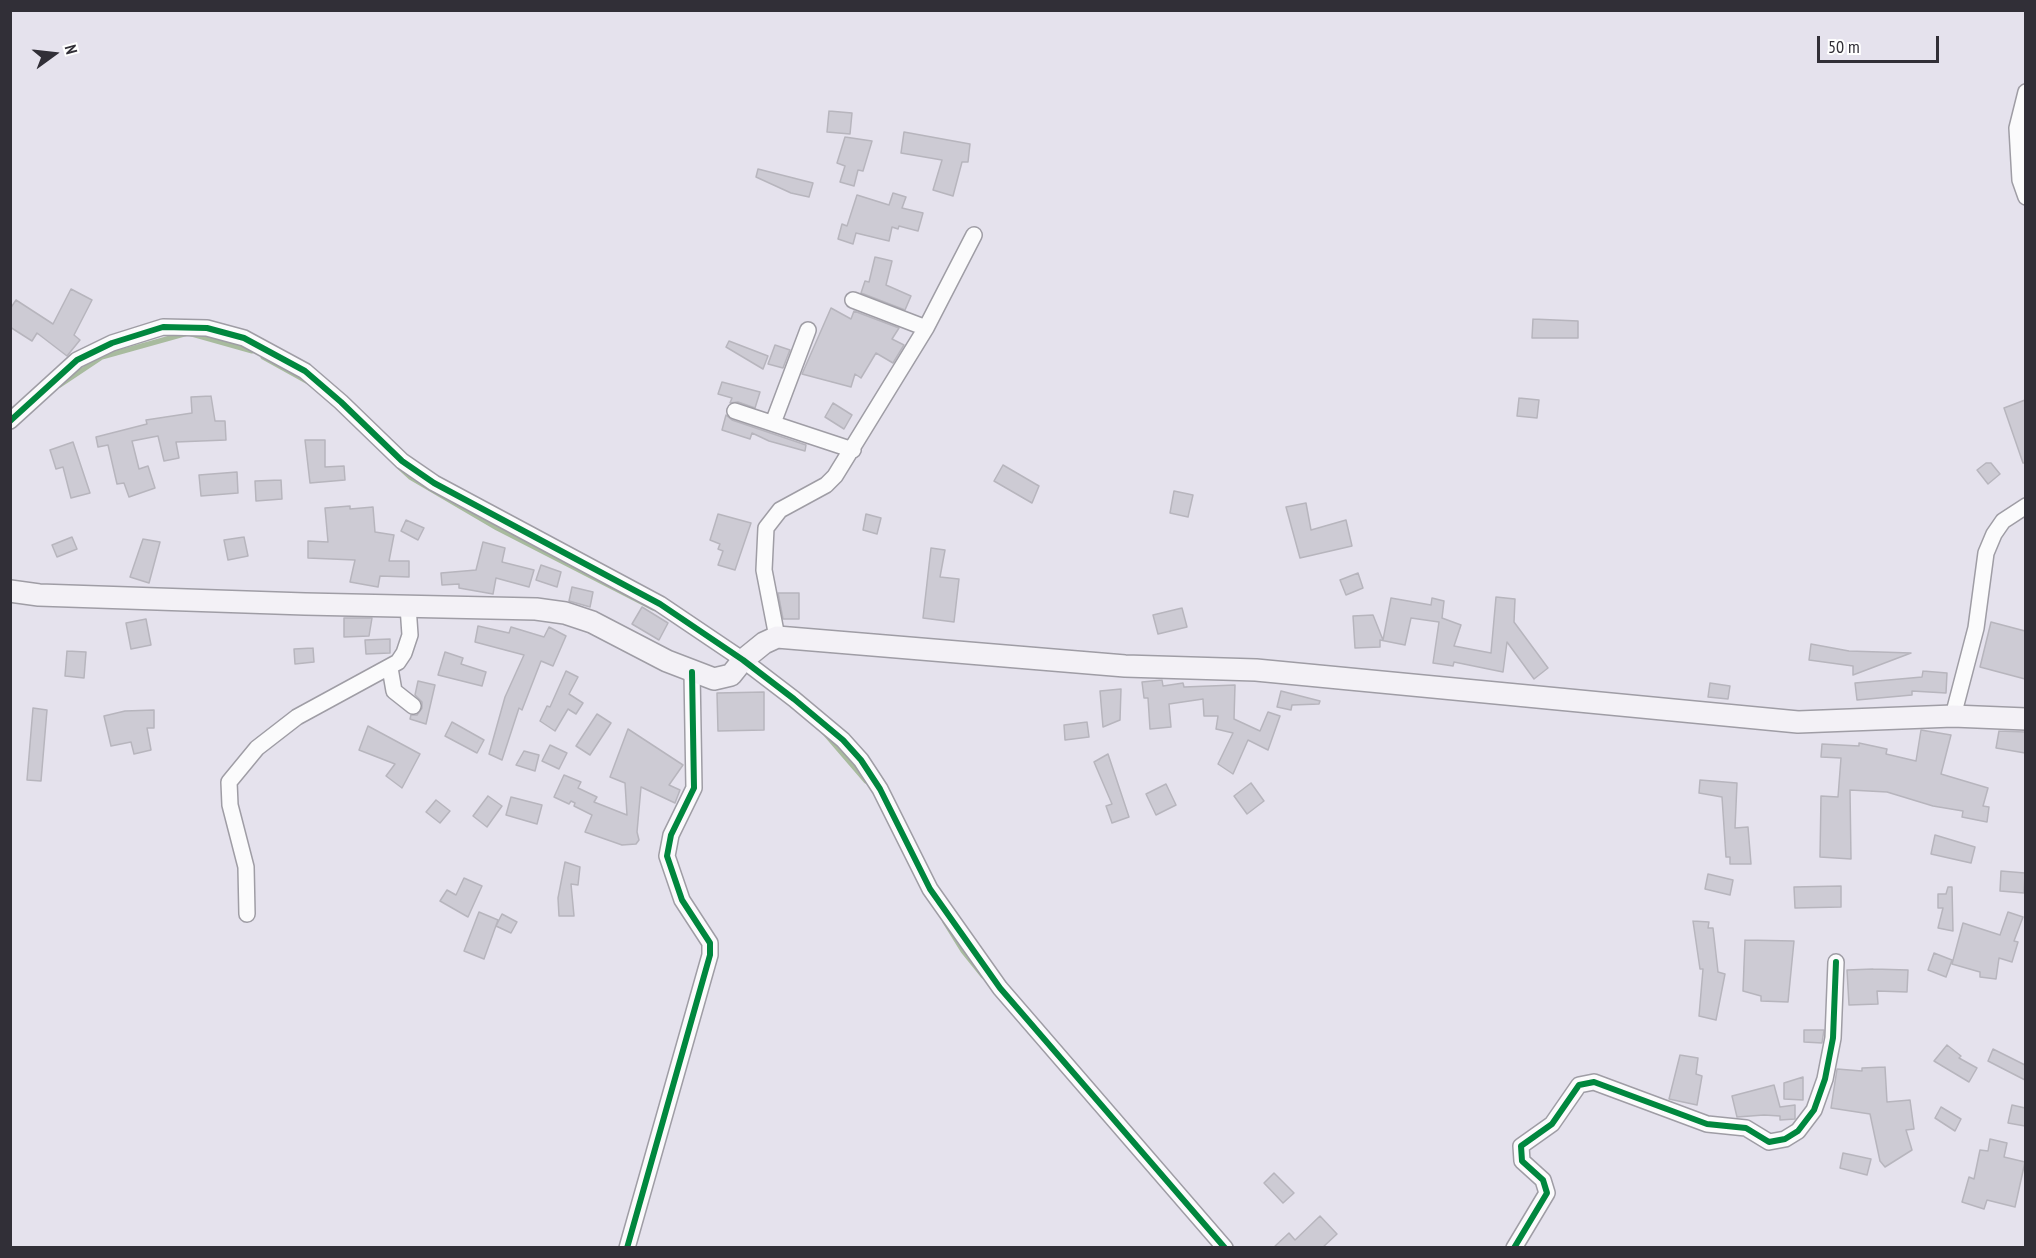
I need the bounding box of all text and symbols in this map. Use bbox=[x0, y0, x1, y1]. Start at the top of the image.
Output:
north arrow bbox=[24, 24, 84, 84]
scale bar bbox=[1820, 24, 1942, 62]
text: 50 m bbox=[1828, 35, 1860, 58]
text: N bbox=[61, 43, 82, 56]

